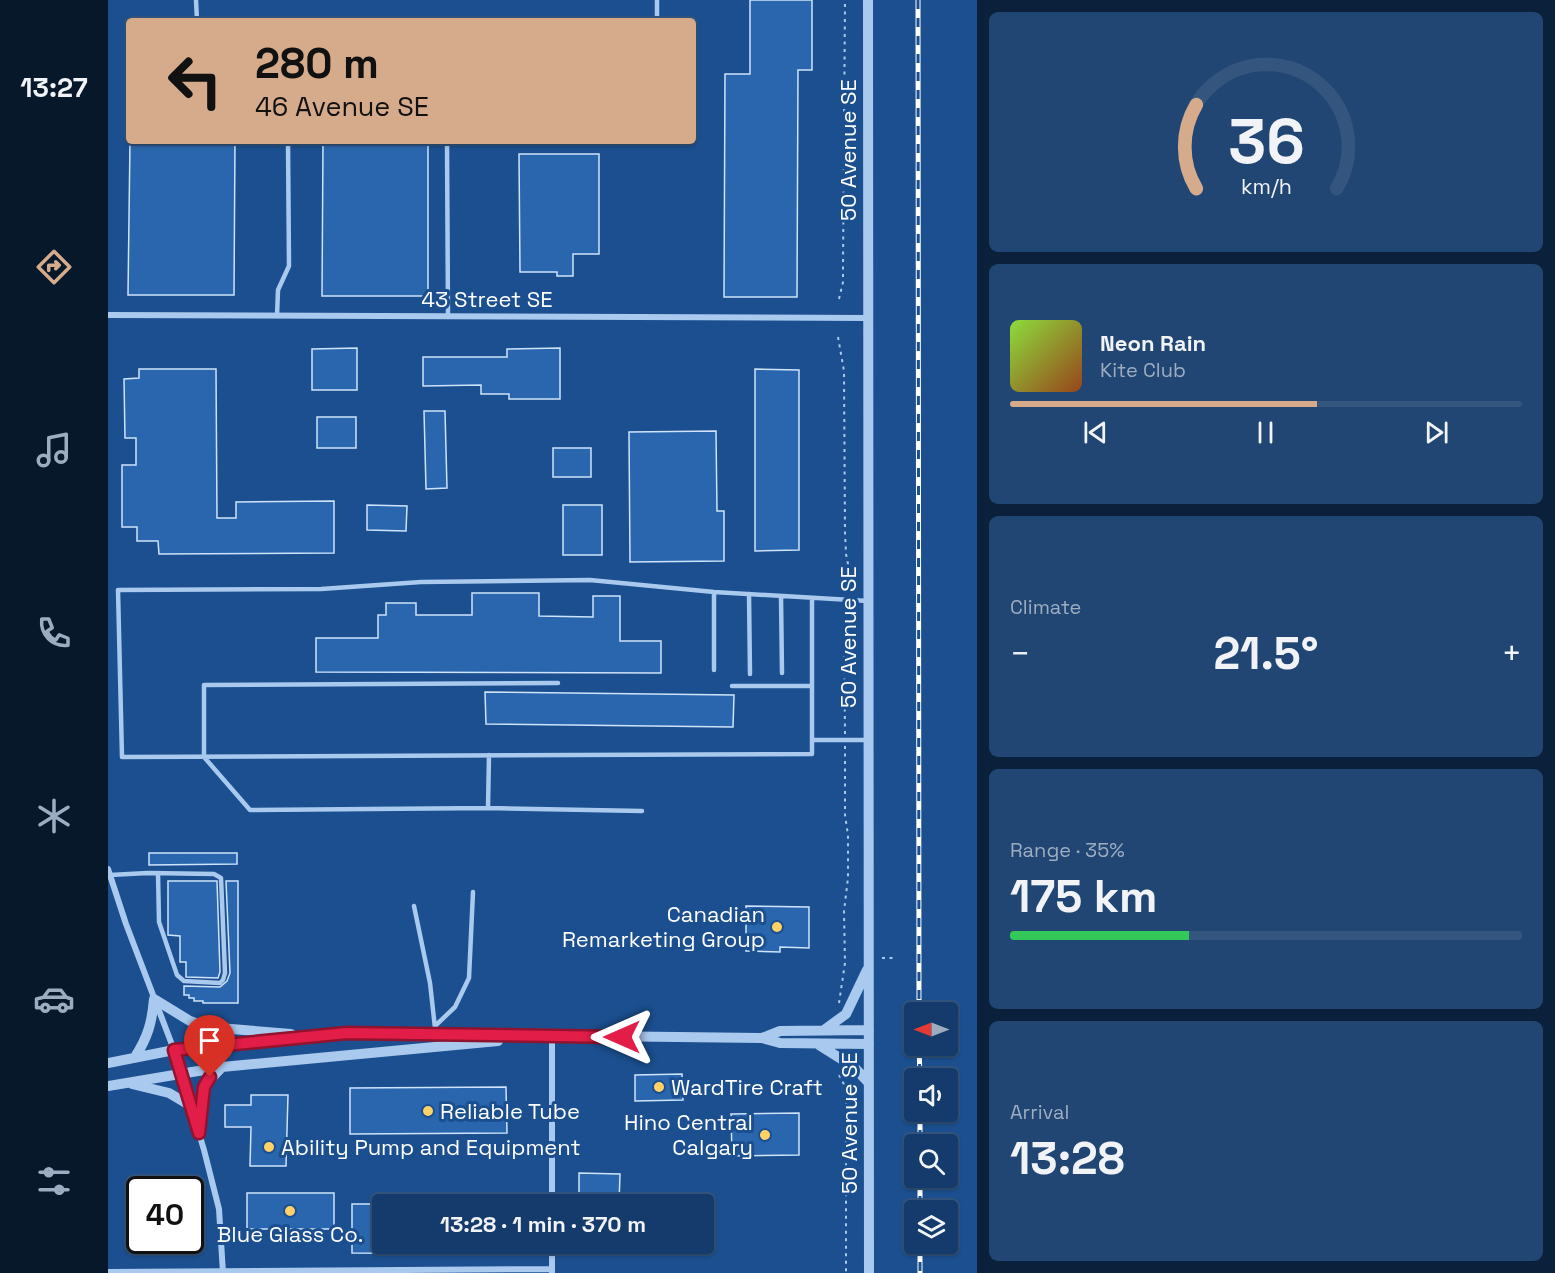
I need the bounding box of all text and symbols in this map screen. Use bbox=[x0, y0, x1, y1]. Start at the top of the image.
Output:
text: 280 m bbox=[255, 37, 379, 90]
icon: left bbox=[156, 42, 234, 120]
text: 13:27 bbox=[20, 70, 88, 105]
street label: 50 Avenue SE bbox=[834, 79, 862, 221]
text: 46 Avenue SE bbox=[255, 89, 429, 124]
text: 36 bbox=[1228, 102, 1304, 181]
text: km/h bbox=[1240, 173, 1292, 200]
icon: directions bbox=[33, 246, 75, 288]
street label: 43 Street SE bbox=[421, 285, 553, 313]
text: Neon Rain bbox=[1100, 329, 1206, 357]
text: Kite Club bbox=[1100, 357, 1186, 383]
icon: previous bbox=[1079, 416, 1112, 449]
icon: pause bbox=[1249, 416, 1282, 449]
icon: next bbox=[1420, 416, 1453, 449]
icon: music bbox=[33, 429, 75, 471]
street label: 50 Avenue SE bbox=[834, 566, 862, 708]
text: Climate bbox=[1010, 594, 1081, 620]
icon: phone bbox=[33, 612, 75, 654]
text: 21.5° bbox=[1213, 625, 1319, 682]
text: − bbox=[1010, 633, 1030, 675]
text: + bbox=[1502, 633, 1522, 675]
icon: climate bbox=[33, 795, 75, 837]
text: Range · 35% bbox=[1010, 837, 1125, 863]
text: 175 km bbox=[1010, 868, 1158, 925]
place label: Canadian Remarketing Group bbox=[562, 900, 765, 953]
marker: Canadian Remarketing Group bbox=[770, 920, 784, 934]
icon: car bbox=[33, 978, 75, 1020]
north arrow bbox=[904, 1002, 958, 1056]
map controls bbox=[904, 1002, 958, 1254]
position arrow bbox=[590, 1005, 654, 1069]
pin bbox=[184, 1015, 235, 1077]
icon: arrive bbox=[193, 1024, 226, 1057]
street label: 50 Avenue SE bbox=[835, 1052, 863, 1194]
button: sound bbox=[904, 1068, 958, 1122]
place label: WardTire Craft bbox=[671, 1073, 823, 1101]
marker: WardTire Craft bbox=[652, 1080, 666, 1094]
place label: Reliable Tube bbox=[440, 1097, 580, 1125]
text: Arrival bbox=[1010, 1099, 1069, 1125]
marker: Reliable Tube bbox=[421, 1104, 435, 1118]
place label: Hino Central Calgary bbox=[624, 1108, 753, 1161]
marker: Hino Central Calgary bbox=[758, 1128, 772, 1142]
text: 13:28 bbox=[1010, 1130, 1125, 1187]
place label: Ability Pump and Equipment bbox=[281, 1133, 581, 1161]
button: search bbox=[904, 1134, 958, 1188]
marker: Ability Pump and Equipment bbox=[262, 1140, 276, 1154]
icon: filters bbox=[33, 1160, 75, 1202]
speed limit sign: 40 bbox=[126, 1176, 204, 1254]
button: layers bbox=[904, 1200, 958, 1254]
marker: Blue Glass Co. bbox=[283, 1204, 297, 1218]
text: 13:28 · 1 min · 370 m bbox=[440, 1210, 646, 1238]
place label: Blue Glass Co. bbox=[217, 1220, 363, 1248]

